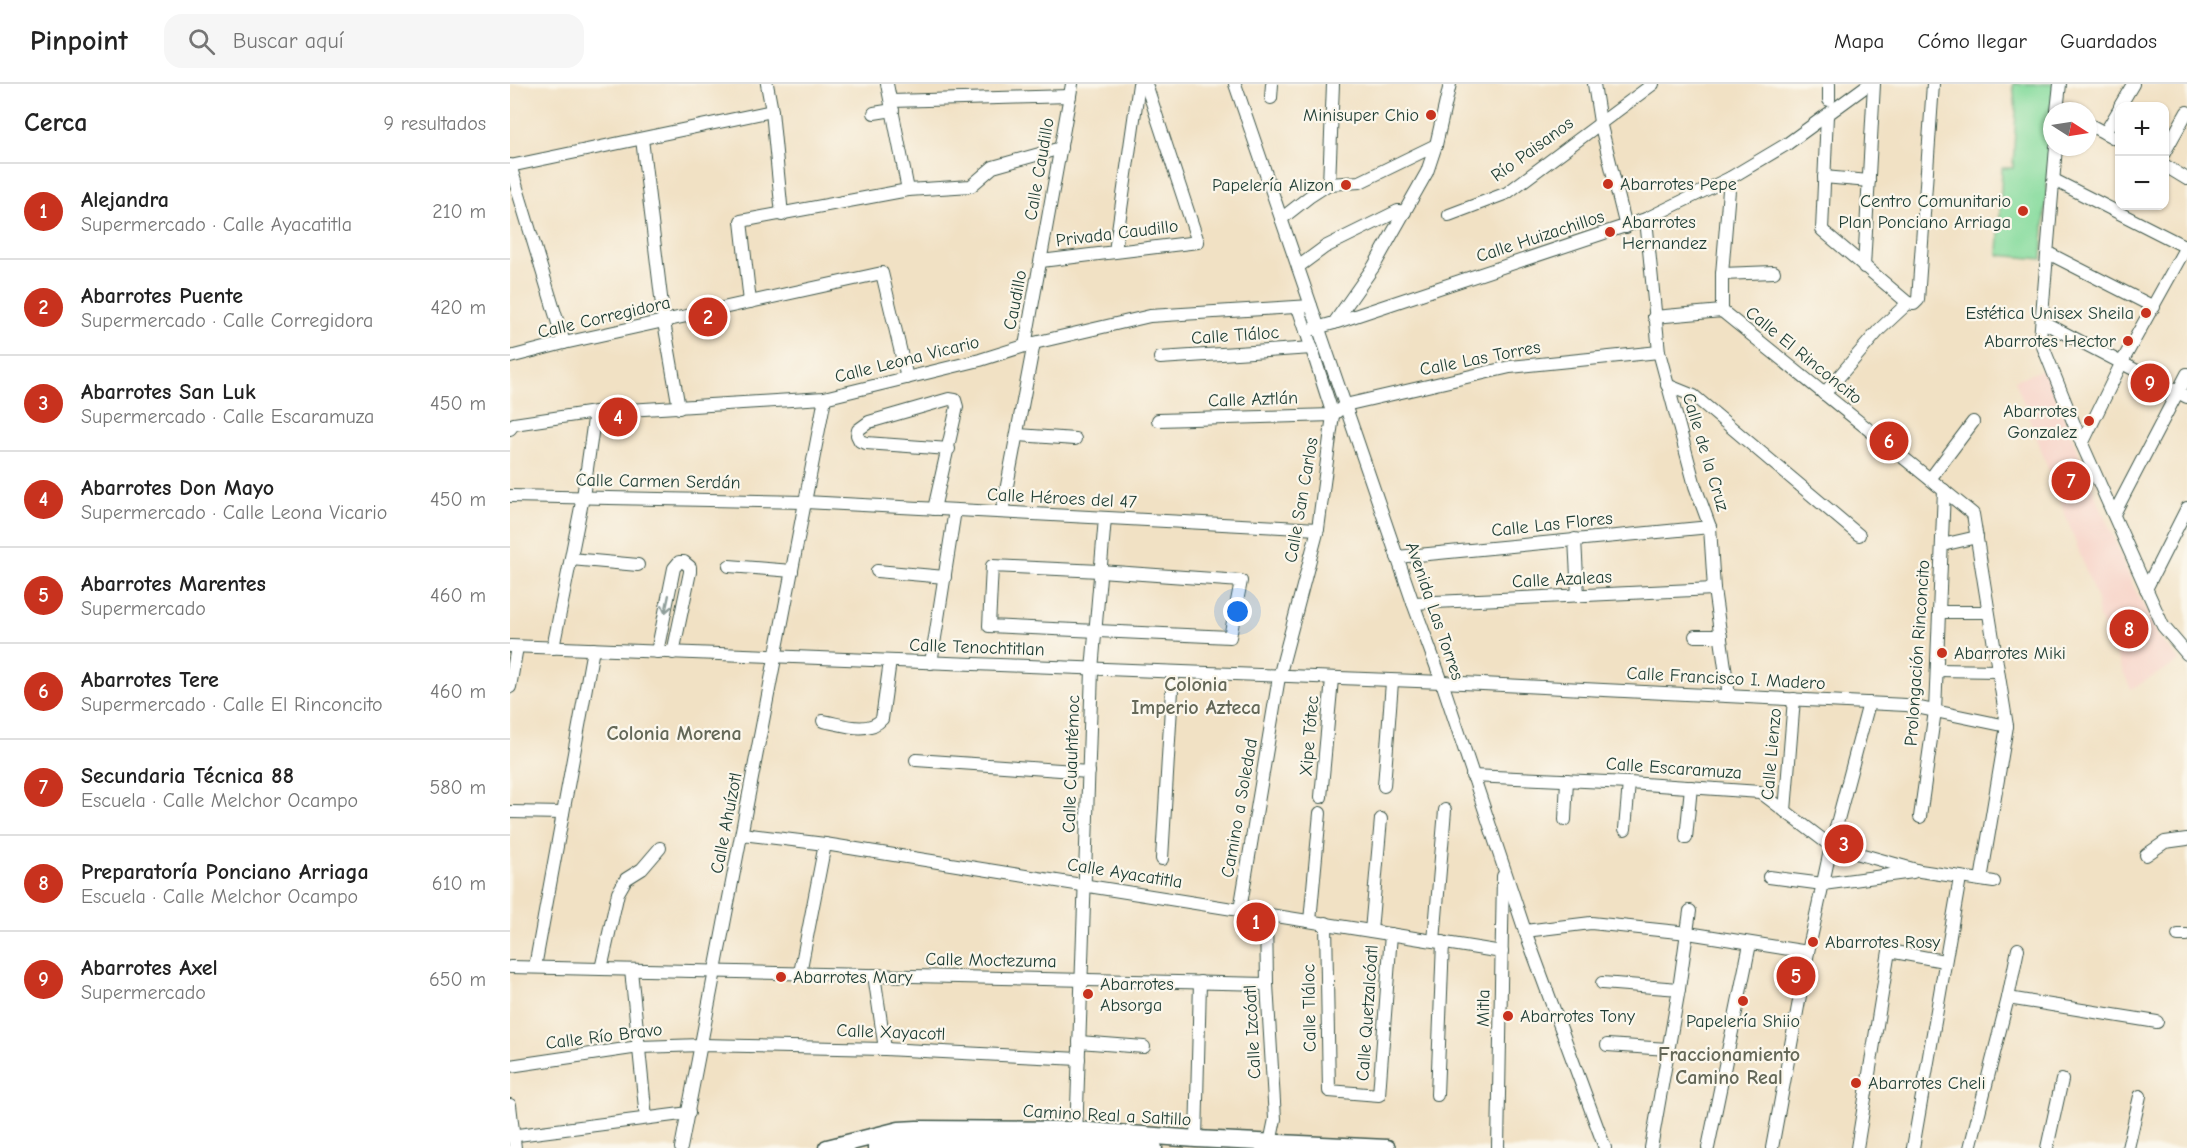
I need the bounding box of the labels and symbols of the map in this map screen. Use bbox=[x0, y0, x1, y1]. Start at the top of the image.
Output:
north arrow bbox=[2043, 102, 2097, 156]
place label: Minisuper Chio bbox=[1303, 105, 1419, 126]
marker: Minisuper Chio bbox=[1424, 108, 1438, 122]
street label: Río Paisanos bbox=[1487, 113, 1578, 186]
street label: Calle Caudillo bbox=[1020, 116, 1059, 222]
place label: Abarrotes Pepe bbox=[1620, 174, 1737, 195]
place label: Papelería Alizon bbox=[1212, 175, 1334, 196]
marker: Abarrotes Pepe bbox=[1601, 177, 1615, 191]
marker: Papelería Alizon bbox=[1339, 178, 1353, 192]
place label: Centro Comunitario Plan Ponciano Arriaga bbox=[1838, 191, 2011, 233]
marker: Centro Comunitario Plan Ponciano Arriaga bbox=[2016, 204, 2030, 218]
street label: Calle Huizachillos bbox=[1473, 206, 1607, 267]
place label: Abarrotes Hernandez bbox=[1622, 212, 1707, 254]
street label: Privada Caudillo bbox=[1055, 216, 1179, 251]
marker: Abarrotes Hernandez bbox=[1603, 225, 1617, 239]
street label: Caudillo bbox=[999, 268, 1032, 332]
street label: Calle Corregidora bbox=[536, 292, 673, 343]
pin: 2 bbox=[688, 294, 728, 340]
street label: Calle El Rinconcito bbox=[1741, 302, 1866, 409]
place label: Estética Unisex Sheila bbox=[1965, 303, 2134, 324]
marker: Estética Unisex Sheila bbox=[2139, 306, 2153, 320]
street label: Calle Tláloc bbox=[1190, 322, 1280, 349]
street label: Calle Leona Vicario bbox=[833, 331, 982, 388]
place label: Abarrotes Hector bbox=[1984, 331, 2117, 352]
marker: Abarrotes Hector bbox=[2121, 334, 2135, 348]
street label: Calle Las Torres bbox=[1418, 337, 1542, 380]
pin: 9 bbox=[2130, 360, 2170, 406]
street label: Calle Aztlán bbox=[1208, 387, 1298, 412]
street label: Calle de la Cruz bbox=[1678, 391, 1733, 514]
pin: 4 bbox=[598, 394, 638, 440]
place label: Abarrotes Gonzalez bbox=[2003, 401, 2077, 443]
marker: Abarrotes Gonzalez bbox=[2082, 414, 2096, 428]
pin: 6 bbox=[1870, 418, 1908, 464]
street label: Calle San Carlos bbox=[1280, 436, 1323, 564]
pin: 7 bbox=[2052, 458, 2090, 504]
street label: Calle Carmen Serdán bbox=[575, 470, 741, 493]
street label: Calle Héroes del 47 bbox=[987, 484, 1138, 513]
street label: Calle Las Flores bbox=[1490, 508, 1614, 541]
street label: Avenida Las Torres bbox=[1401, 539, 1468, 683]
street label: Prolongación Rinconcito bbox=[1901, 559, 1934, 747]
street label: Calle Azaleas bbox=[1511, 566, 1613, 593]
one-way arrow bbox=[661, 594, 672, 613]
your location bbox=[1223, 597, 1252, 626]
pin: 8 bbox=[2110, 606, 2148, 652]
street label: Calle Tenochtitlan bbox=[909, 635, 1045, 660]
place label: Abarrotes Miki bbox=[1954, 643, 2066, 664]
marker: Abarrotes Miki bbox=[1935, 646, 1949, 660]
street label: Calle Francisco I. Madero bbox=[1626, 663, 1826, 694]
district label: Colonia Imperio Azteca bbox=[1131, 673, 1261, 719]
street label: Calle Cuauhtémoc bbox=[1059, 694, 1084, 834]
street label: Xipe Tótec bbox=[1296, 694, 1324, 777]
street label: Calle Lienzo bbox=[1757, 707, 1786, 801]
district label: Colonia Morena bbox=[606, 722, 742, 745]
street label: Camino a Soledad bbox=[1217, 737, 1262, 879]
street label: Calle Escaramuza bbox=[1605, 753, 1743, 784]
street label: Calle Ahuízotl bbox=[706, 771, 747, 875]
pin: 3 bbox=[1824, 822, 1864, 867]
street label: Calle Ayacatitla bbox=[1066, 854, 1184, 893]
pin: 1 bbox=[1236, 900, 1276, 944]
place label: Abarrotes Rosy bbox=[1825, 932, 1941, 953]
marker: Abarrotes Rosy bbox=[1806, 935, 1820, 949]
street label: Calle Quetzalcóatl bbox=[1352, 944, 1383, 1082]
street label: Calle Moctezuma bbox=[925, 949, 1057, 972]
pin: 5 bbox=[1776, 954, 1816, 998]
street label: Calle Tláloc bbox=[1298, 963, 1321, 1052]
place label: Abarrotes Mary bbox=[793, 967, 913, 988]
marker: Abarrotes Mary bbox=[774, 970, 788, 984]
place label: Abarrotes Absorga bbox=[1100, 974, 1174, 1016]
street label: Calle Izcóatl bbox=[1240, 984, 1265, 1080]
marker: Abarrotes Absorga bbox=[1081, 987, 1095, 1001]
street label: Mitla bbox=[1473, 989, 1494, 1027]
marker: Papelería Shiio bbox=[1736, 994, 1750, 1008]
place label: Abarrotes Tony bbox=[1520, 1006, 1636, 1027]
marker: Abarrotes Tony bbox=[1501, 1009, 1515, 1023]
place label: Papelería Shiio bbox=[1686, 1011, 1800, 1032]
street label: Calle Río Bravo bbox=[544, 1019, 664, 1054]
street label: Calle Xayacotl bbox=[836, 1020, 946, 1045]
district label: Fraccionamiento Camino Real bbox=[1658, 1043, 1800, 1089]
place label: Abarrotes Cheli bbox=[1868, 1073, 1986, 1094]
marker: Abarrotes Cheli bbox=[1849, 1076, 1863, 1090]
street label: Camino Real a Saltillo bbox=[1022, 1101, 1192, 1130]

